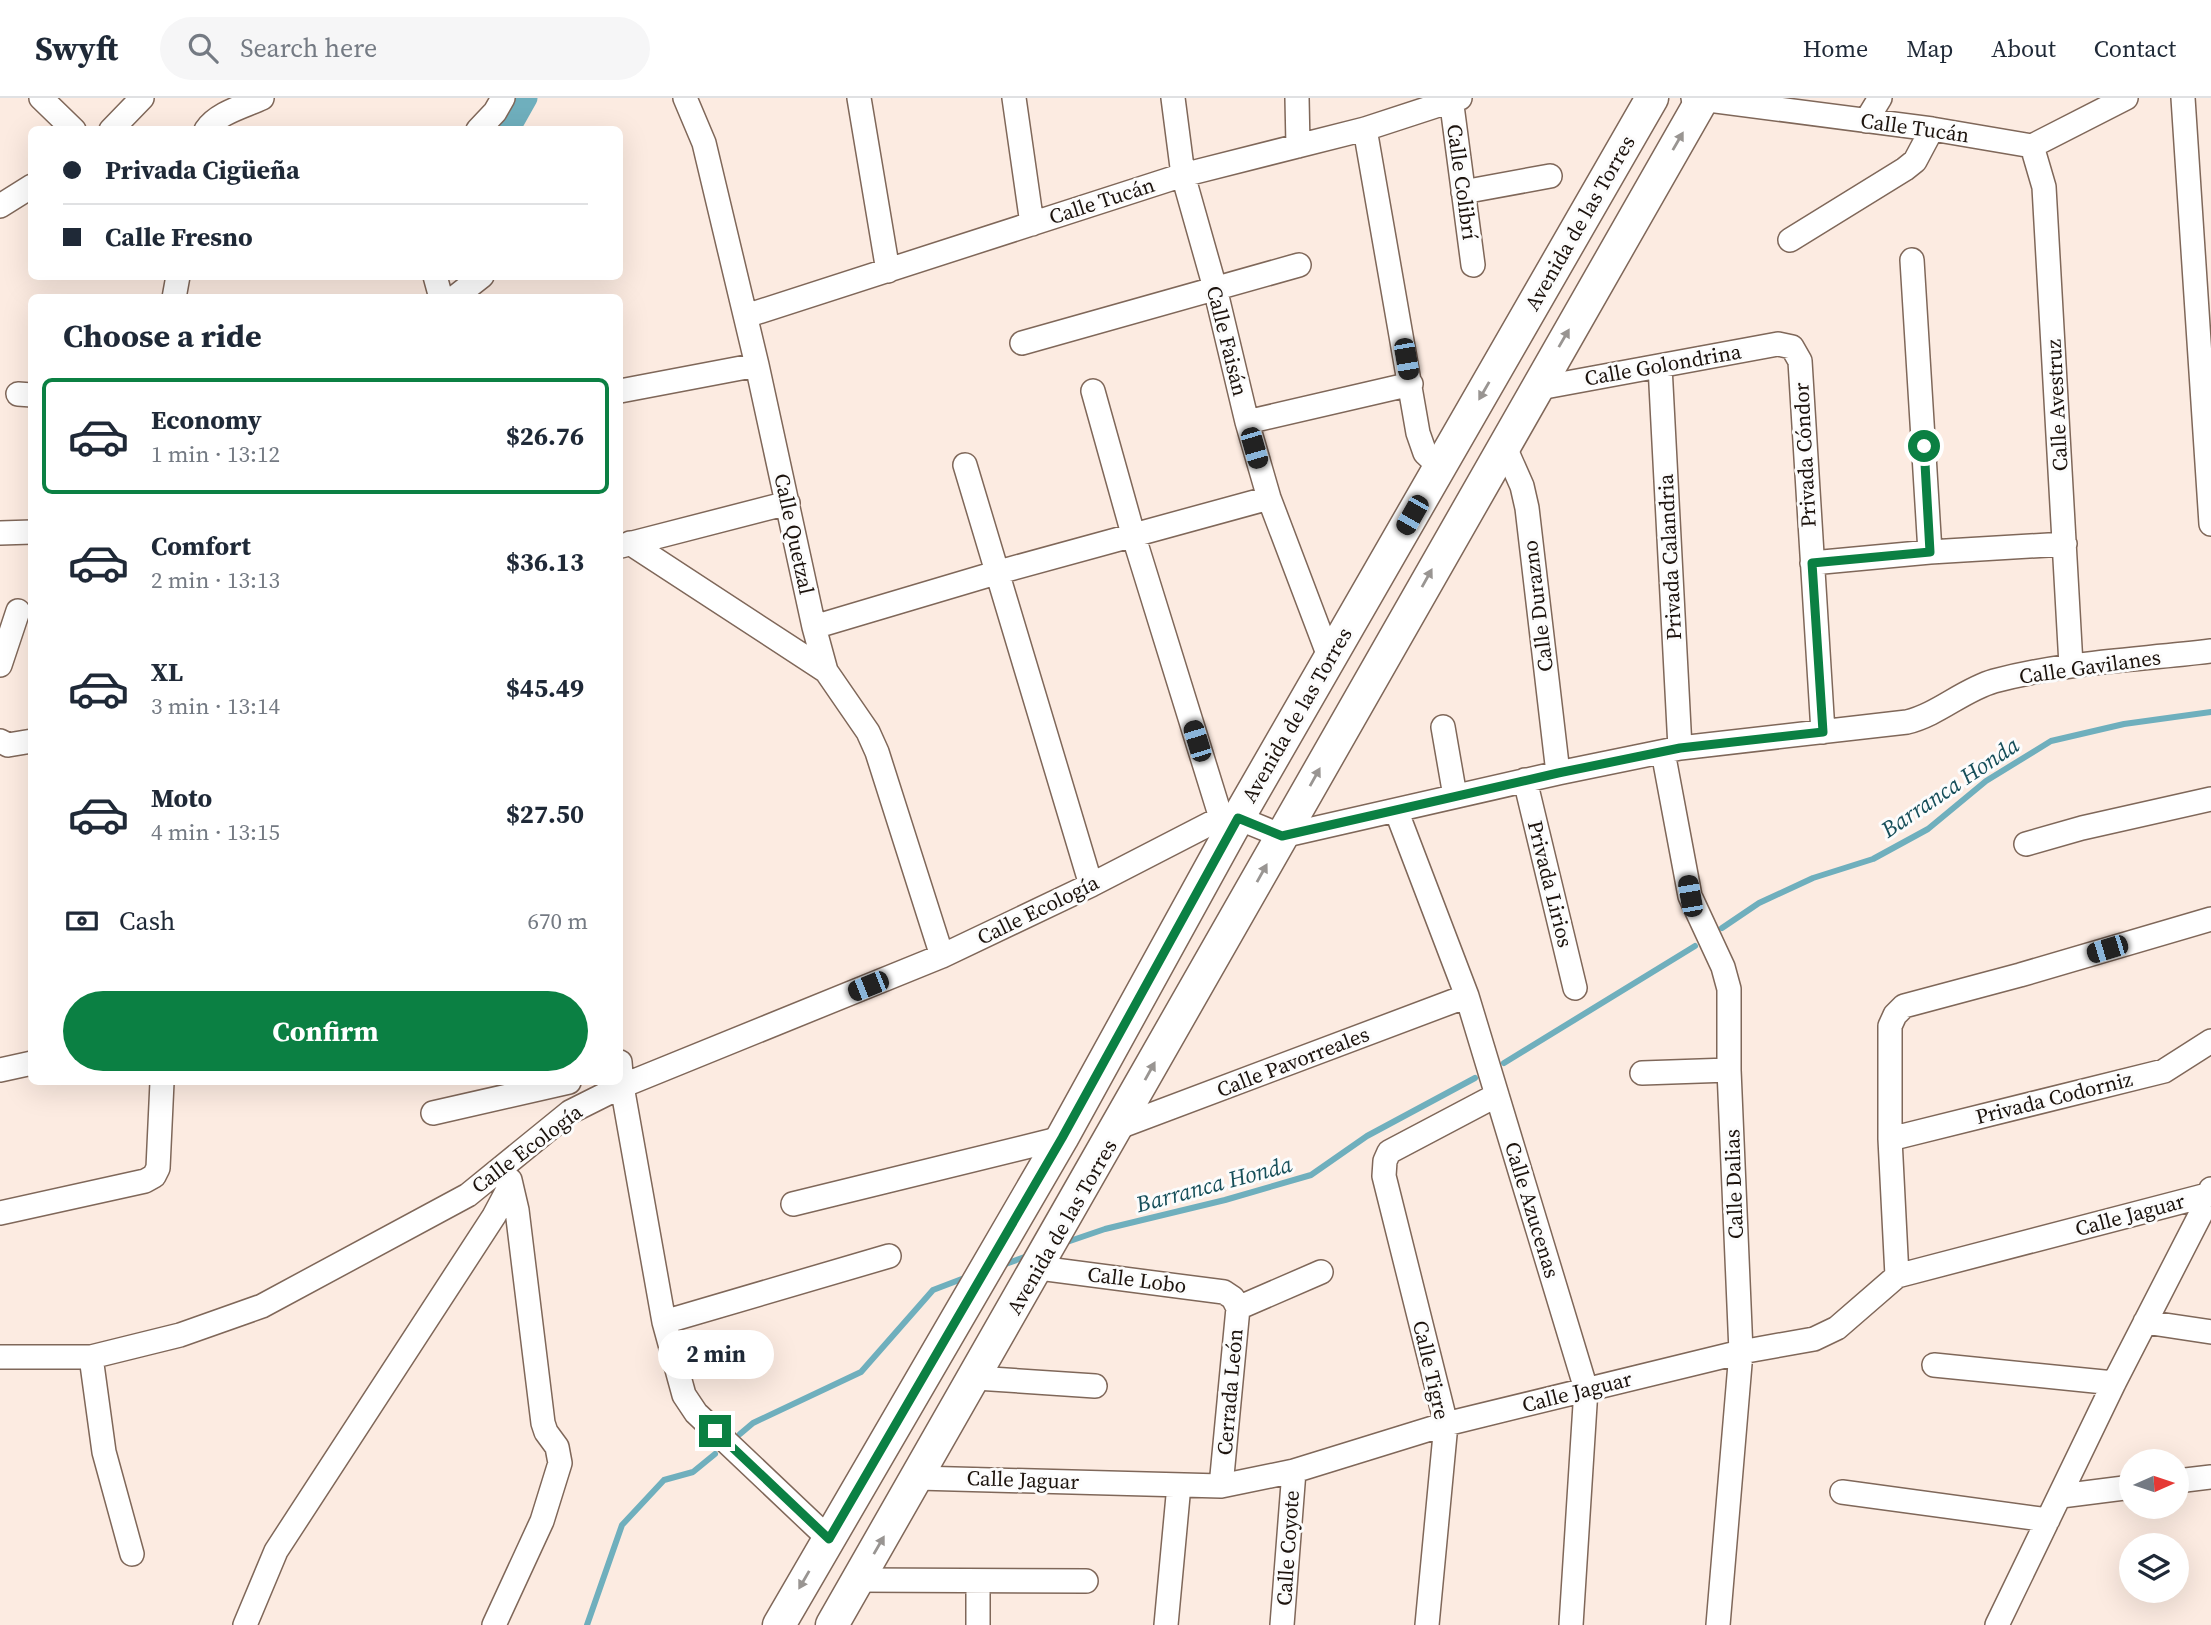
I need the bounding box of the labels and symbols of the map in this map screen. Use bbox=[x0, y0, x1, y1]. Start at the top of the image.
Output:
street label: Calle Tucán bbox=[1859, 106, 1972, 150]
street label: Calle Colibrí bbox=[1440, 122, 1485, 242]
street label: Avenida de las Torres bbox=[1518, 130, 1642, 316]
one-way arrow bbox=[1672, 132, 1684, 151]
street label: Calle Tucán bbox=[1045, 170, 1159, 231]
street label: Calle Faisán bbox=[1200, 283, 1255, 399]
one-way arrow bbox=[1557, 328, 1569, 348]
car bbox=[1393, 336, 1420, 382]
street label: Calle Golondrina bbox=[1582, 336, 1744, 393]
street label: Calle Avestruz bbox=[2039, 338, 2074, 472]
one-way arrow bbox=[1478, 381, 1490, 400]
street label: Privada Cóndor bbox=[1786, 382, 1823, 528]
car bbox=[1239, 425, 1270, 471]
route start bbox=[1908, 430, 1940, 462]
street label: Calle Quetzal bbox=[768, 471, 821, 597]
street label: Privada Calandria bbox=[1651, 473, 1688, 641]
car bbox=[1393, 492, 1432, 538]
street label: Calle Durazno bbox=[1515, 539, 1560, 674]
one-way arrow bbox=[1421, 569, 1433, 588]
street label: Avenida de las Torres bbox=[1235, 622, 1359, 808]
street label: Calle Gavilanes bbox=[2017, 642, 2163, 691]
car bbox=[1181, 718, 1214, 764]
water label: Barranca Honda bbox=[1874, 729, 2025, 846]
one-way arrow bbox=[1309, 767, 1321, 786]
street label: Privada Lirios bbox=[1521, 817, 1580, 950]
one-way arrow bbox=[1256, 863, 1268, 882]
street label: Calle Ecología bbox=[972, 867, 1104, 951]
car bbox=[1677, 873, 1704, 919]
car bbox=[2084, 933, 2131, 965]
car bbox=[845, 968, 892, 1004]
street label: Calle Pavorreales bbox=[1212, 1019, 1373, 1104]
one-way arrow bbox=[1144, 1061, 1156, 1081]
street label: Privada Codorniz bbox=[1972, 1064, 2136, 1131]
street label: Calle Ecología bbox=[465, 1097, 588, 1200]
street label: Calle Dalias bbox=[1717, 1129, 1750, 1239]
street label: Avenida de las Torres bbox=[1000, 1134, 1124, 1320]
street label: Calle Azucenas bbox=[1498, 1138, 1567, 1282]
water label: Barranca Honda bbox=[1131, 1148, 1296, 1220]
street label: Calle Jaguar bbox=[2072, 1186, 2188, 1243]
street label: Calle Lobo bbox=[1086, 1259, 1188, 1300]
street label: Calle Tigre bbox=[1406, 1317, 1457, 1422]
street label: Cerrada León bbox=[1210, 1327, 1250, 1456]
callout: 2 min bbox=[657, 1330, 773, 1378]
street label: Calle Jaguar bbox=[1519, 1364, 1635, 1419]
route end bbox=[699, 1415, 731, 1447]
north arrow bbox=[2119, 1449, 2189, 1519]
street label: Calle Jaguar bbox=[966, 1463, 1080, 1496]
street label: Calle Coyote bbox=[1269, 1489, 1306, 1607]
one-way arrow bbox=[873, 1535, 885, 1554]
one-way arrow bbox=[798, 1571, 811, 1590]

